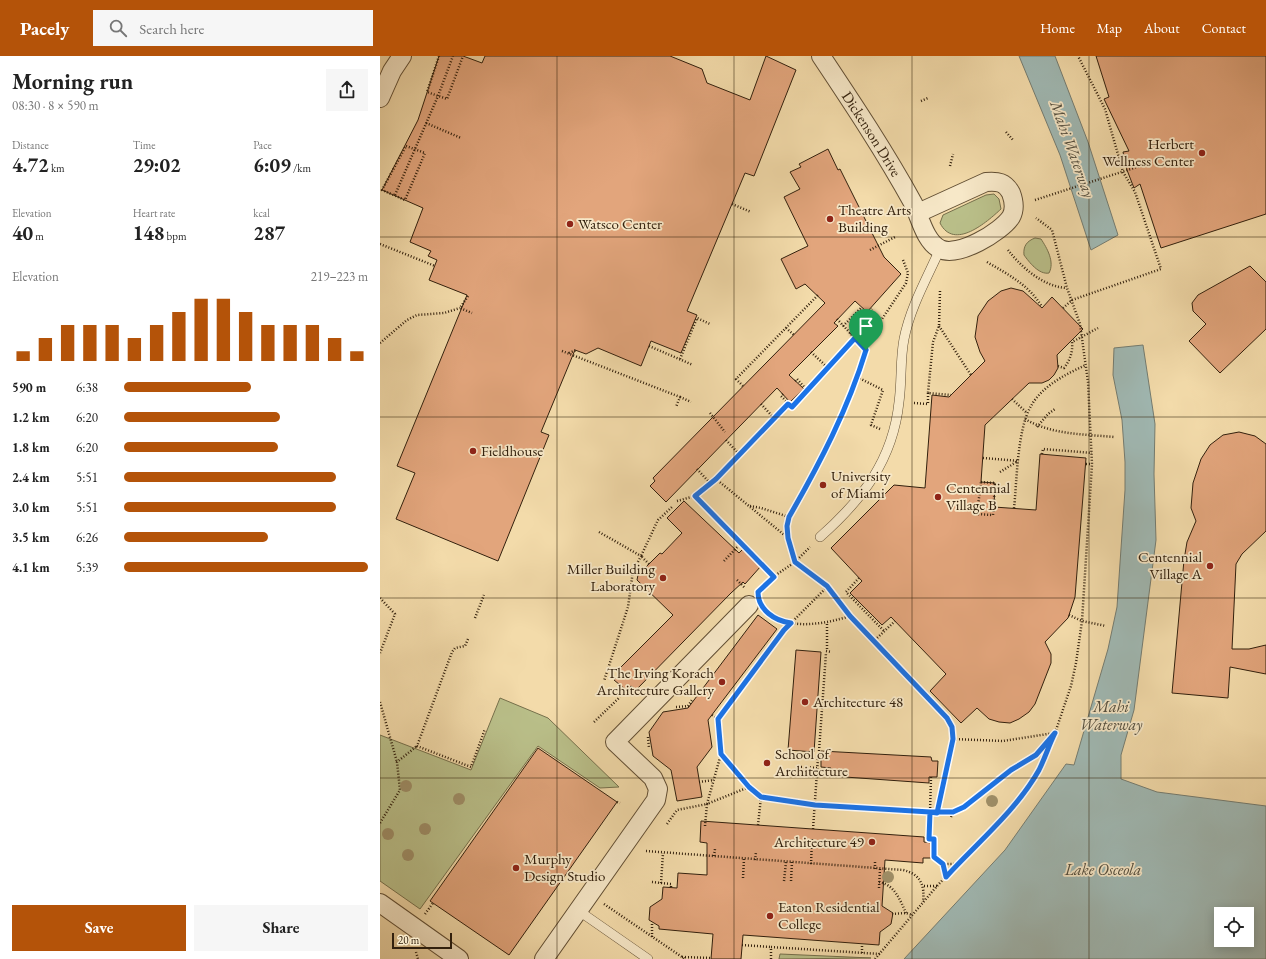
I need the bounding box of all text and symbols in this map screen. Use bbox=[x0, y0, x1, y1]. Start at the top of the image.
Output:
search box bbox=[93, 10, 373, 46]
text: Pacely bbox=[20, 16, 69, 41]
icon: search bbox=[107, 17, 129, 39]
text: Search here bbox=[139, 19, 204, 38]
text: Home bbox=[1040, 19, 1075, 37]
text: Map bbox=[1097, 19, 1122, 37]
text: About bbox=[1144, 19, 1180, 37]
text: Contact bbox=[1202, 19, 1246, 37]
text: Morning run bbox=[12, 67, 133, 96]
button: share bbox=[326, 69, 368, 111]
street label: Dickenson Drive bbox=[838, 87, 906, 180]
text: 08:30 · 8 × 590 m bbox=[12, 97, 99, 114]
water label: Mahi Waterway bbox=[1045, 97, 1100, 201]
place label: Herbert Wellness Center bbox=[1102, 134, 1194, 170]
text: Distance bbox=[12, 138, 49, 152]
text: Time bbox=[133, 138, 156, 152]
text: Pace bbox=[253, 138, 272, 152]
marker: Herbert Wellness Center bbox=[1197, 148, 1207, 158]
text: 4.72 bbox=[12, 152, 49, 178]
text: 29:02 bbox=[133, 152, 181, 178]
text: 6:09 bbox=[253, 152, 291, 178]
text: km bbox=[49, 161, 65, 175]
text: /km bbox=[291, 161, 311, 175]
place label: Theatre Arts Building bbox=[838, 200, 911, 236]
text: Elevation bbox=[12, 206, 52, 220]
text: Heart rate bbox=[133, 206, 175, 220]
text: kcal bbox=[253, 206, 270, 220]
place label: Watsco Center bbox=[578, 214, 662, 233]
marker: Theatre Arts Building bbox=[825, 214, 835, 224]
marker: Watsco Center bbox=[565, 219, 575, 229]
text: 40 bbox=[12, 220, 33, 246]
text: 148 bbox=[133, 220, 164, 246]
text: 287 bbox=[253, 220, 285, 246]
text: m bbox=[33, 229, 44, 243]
text: bpm bbox=[164, 229, 187, 243]
text: Elevation bbox=[12, 268, 59, 285]
text: 219–223 m bbox=[311, 268, 368, 285]
pin bbox=[849, 309, 883, 350]
icon: arrive bbox=[855, 315, 877, 337]
text: 590 m bbox=[12, 379, 46, 396]
text: 6:38 bbox=[76, 379, 98, 396]
text: 1.2 km bbox=[12, 409, 50, 426]
text: 6:20 bbox=[76, 409, 98, 426]
text: 1.8 km bbox=[12, 439, 50, 456]
text: 6:20 bbox=[76, 439, 98, 456]
place label: Fieldhouse bbox=[481, 441, 543, 460]
marker: Fieldhouse bbox=[468, 446, 478, 456]
place label: University of Miami bbox=[831, 466, 891, 502]
text: 2.4 km bbox=[12, 469, 50, 486]
text: 5:51 bbox=[76, 469, 98, 486]
place label: Centennial Village B bbox=[946, 478, 1010, 514]
marker: University of Miami bbox=[818, 480, 828, 490]
marker: Centennial Village B bbox=[933, 492, 943, 502]
text: 3.0 km bbox=[12, 499, 50, 516]
text: 5:51 bbox=[76, 499, 98, 516]
text: 3.5 km bbox=[12, 529, 50, 546]
text: 6:26 bbox=[76, 529, 98, 546]
place label: Centennial Village A bbox=[1138, 547, 1203, 583]
text: 4.1 km bbox=[12, 559, 50, 576]
text: 5:39 bbox=[76, 559, 98, 576]
place label: Miller Building Laboratory bbox=[567, 559, 655, 595]
marker: Centennial Village A bbox=[1205, 561, 1215, 571]
marker: Miller Building Laboratory bbox=[658, 573, 668, 583]
place label: The Irving Korach Architecture Gallery bbox=[596, 663, 714, 699]
marker: The Irving Korach Architecture Gallery bbox=[717, 677, 727, 687]
place label: Architecture 48 bbox=[812, 692, 903, 711]
water label: Mahi Waterway bbox=[1080, 696, 1143, 735]
marker: Architecture 48 bbox=[800, 697, 810, 707]
place label: School of Architecture bbox=[774, 744, 848, 780]
marker: School of Architecture bbox=[762, 758, 772, 768]
place label: Architecture 49 bbox=[773, 832, 864, 851]
marker: Architecture 49 bbox=[867, 837, 877, 847]
place label: Murphy Design Studio bbox=[524, 849, 605, 885]
water label: Lake Osceola bbox=[1064, 859, 1141, 880]
marker: Murphy Design Studio bbox=[511, 863, 521, 873]
place label: Eaton Residential College bbox=[778, 897, 880, 933]
button: Save bbox=[12, 905, 186, 951]
button: Share bbox=[194, 905, 368, 951]
map controls bbox=[1214, 907, 1254, 947]
button: locate bbox=[1214, 907, 1254, 947]
marker: Eaton Residential College bbox=[765, 911, 775, 921]
scale bar bbox=[392, 931, 452, 950]
text: 20 m bbox=[398, 933, 419, 947]

